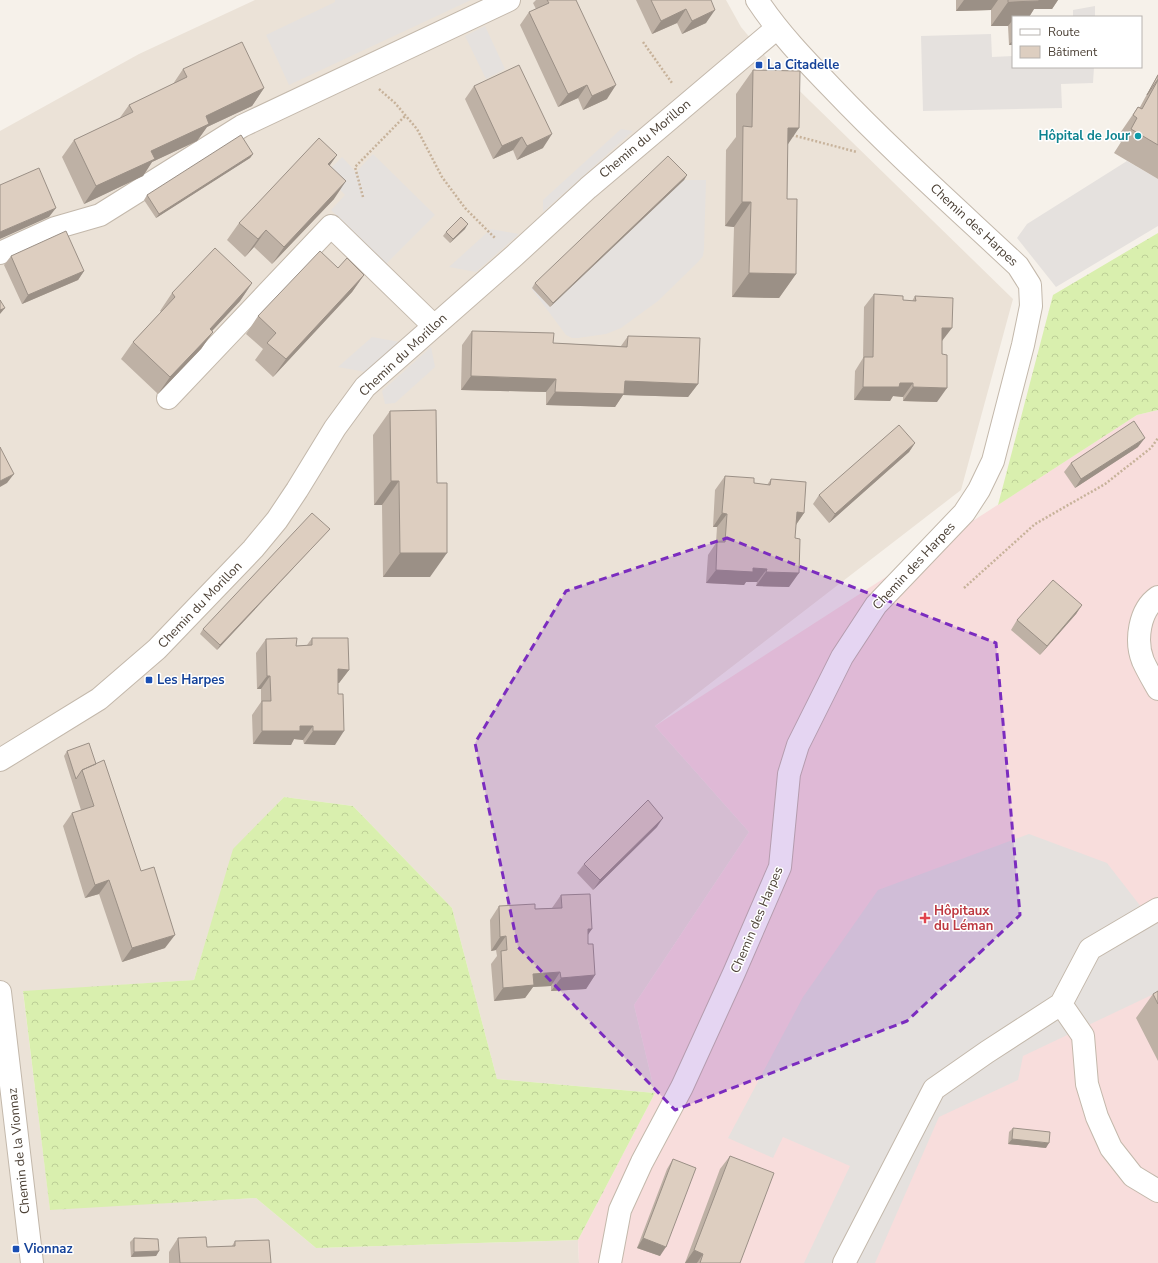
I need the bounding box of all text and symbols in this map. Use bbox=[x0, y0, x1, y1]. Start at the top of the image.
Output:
legend bbox=[1012, 16, 1142, 68]
text: Route bbox=[1048, 24, 1080, 40]
text: Bâtiment bbox=[1048, 44, 1098, 60]
place label: La Citadelle bbox=[767, 56, 839, 74]
marker: La Citadelle bbox=[754, 60, 764, 70]
street label: Chemin du Morillon bbox=[595, 95, 695, 183]
place label: Hôpital de Jour bbox=[1039, 127, 1131, 145]
marker: Hôpital de Jour bbox=[1133, 131, 1143, 141]
street label: Chemin des Harpes bbox=[926, 179, 1022, 271]
street label: Chemin du Morillon bbox=[355, 309, 451, 401]
street label: Chemin des Harpes bbox=[868, 518, 960, 614]
street label: Chemin du Morillon bbox=[154, 558, 246, 652]
place label: Les Harpes bbox=[157, 671, 225, 689]
marker: Les Harpes bbox=[144, 675, 154, 685]
street label: Chemin des Harpes bbox=[726, 864, 788, 976]
place label: Hôpitaux du Léman bbox=[934, 902, 993, 935]
marker: Hôpitaux du Léman bbox=[919, 912, 931, 924]
street label: Chemin de la Vionnaz bbox=[3, 1087, 35, 1215]
place label: Vionnaz bbox=[23, 1240, 73, 1258]
marker: Vionnaz bbox=[11, 1244, 21, 1254]

